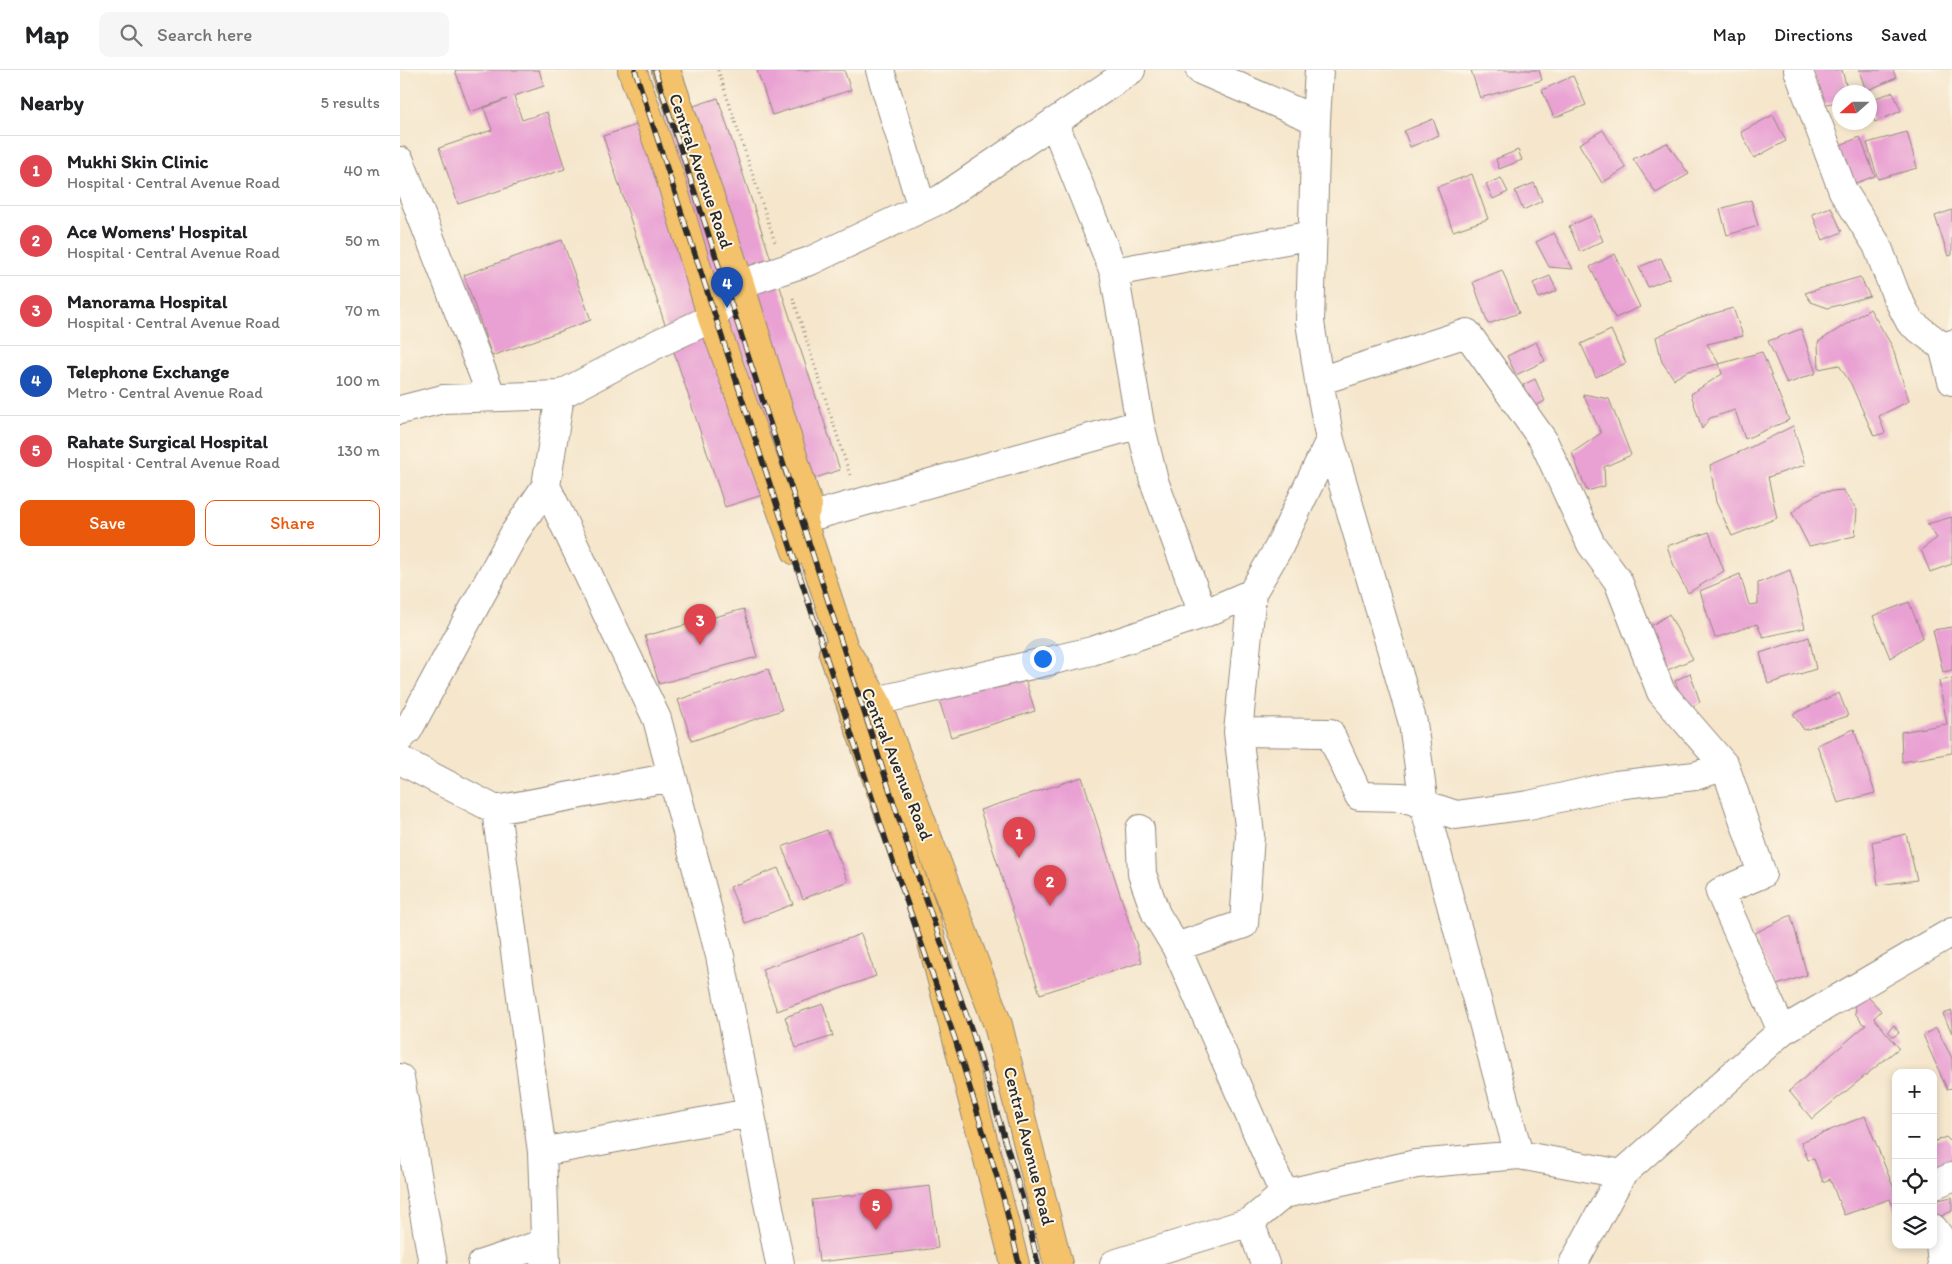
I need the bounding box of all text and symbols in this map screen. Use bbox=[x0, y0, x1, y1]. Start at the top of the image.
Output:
search box bbox=[99, 12, 449, 57]
text: Map bbox=[25, 20, 69, 49]
icon: search bbox=[117, 21, 145, 49]
text: Search here bbox=[157, 23, 252, 46]
text: Map bbox=[1713, 24, 1746, 46]
text: Directions bbox=[1774, 24, 1853, 46]
text: Saved bbox=[1881, 24, 1927, 46]
north arrow bbox=[1832, 85, 1877, 130]
text: Nearby bbox=[20, 90, 84, 115]
street label: Central Avenue Road bbox=[664, 90, 738, 252]
text: 5 results bbox=[320, 93, 380, 112]
text: Mukhi Skin Clinic bbox=[67, 150, 208, 173]
text: 1 bbox=[32, 161, 40, 180]
text: 40 m bbox=[343, 161, 380, 180]
text: Hospital · Central Avenue Road bbox=[67, 173, 280, 192]
text: Ace Womens' Hospital bbox=[67, 220, 247, 243]
text: 2 bbox=[32, 231, 40, 250]
text: 50 m bbox=[345, 231, 380, 250]
text: Hospital · Central Avenue Road bbox=[67, 243, 280, 262]
pin: 4 bbox=[711, 267, 743, 308]
text: Manorama Hospital bbox=[67, 290, 227, 313]
text: 3 bbox=[32, 301, 40, 320]
text: 70 m bbox=[345, 301, 380, 320]
text: Hospital · Central Avenue Road bbox=[67, 313, 280, 332]
text: Telephone Exchange bbox=[67, 360, 229, 383]
text: 4 bbox=[31, 371, 41, 390]
text: 100 m bbox=[336, 371, 380, 390]
text: Metro · Central Avenue Road bbox=[67, 383, 263, 402]
text: Rahate Surgical Hospital bbox=[67, 430, 268, 453]
text: 5 bbox=[32, 441, 40, 460]
text: 130 m bbox=[337, 441, 380, 460]
text: Hospital · Central Avenue Road bbox=[67, 453, 280, 472]
button: Save bbox=[20, 500, 195, 546]
button: Share bbox=[205, 500, 380, 546]
pin: 3 bbox=[684, 604, 716, 645]
your location bbox=[1030, 646, 1056, 672]
street label: Central Avenue Road bbox=[856, 684, 938, 844]
pin: 1 bbox=[1003, 817, 1035, 858]
pin: 2 bbox=[1034, 865, 1066, 906]
street label: Central Avenue Road bbox=[999, 1064, 1059, 1228]
map controls bbox=[1892, 1069, 1937, 1249]
button: + bbox=[1892, 1069, 1937, 1114]
button: − bbox=[1892, 1114, 1937, 1159]
button: locate bbox=[1892, 1159, 1937, 1204]
pin: 5 bbox=[860, 1189, 892, 1230]
button: layers bbox=[1892, 1204, 1937, 1249]

